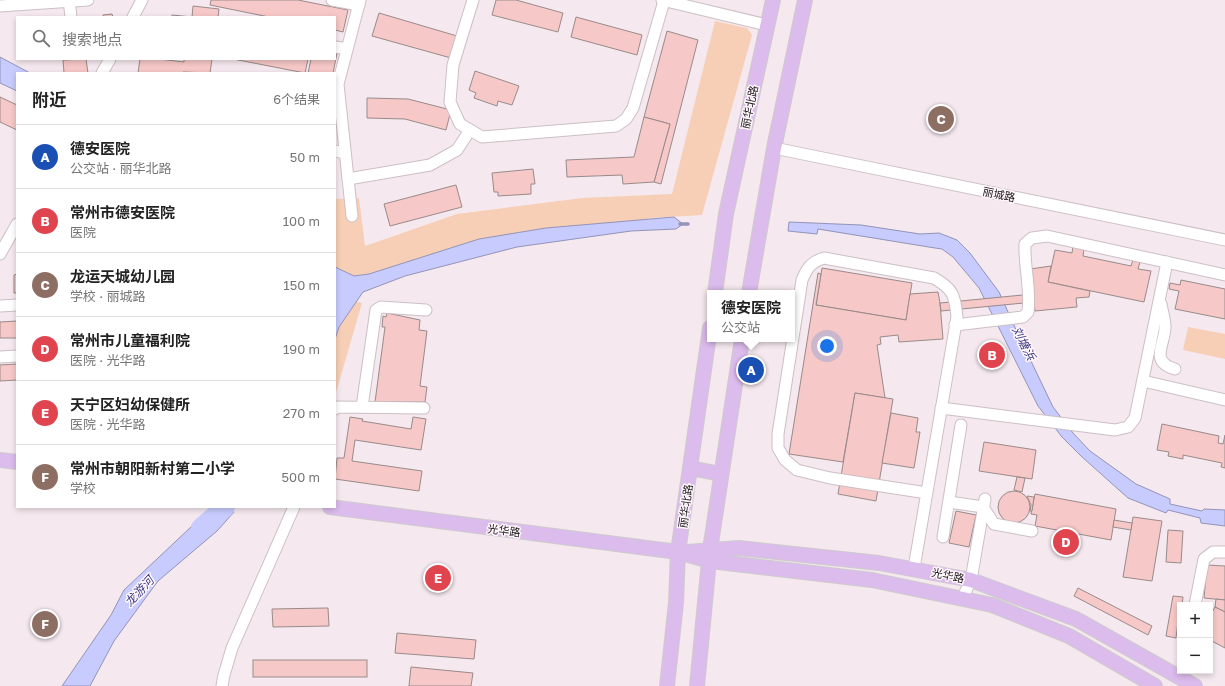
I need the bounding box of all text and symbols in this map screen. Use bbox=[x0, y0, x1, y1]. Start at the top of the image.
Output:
search box bbox=[16, 16, 336, 60]
icon: search bbox=[30, 27, 52, 49]
text: 搜索地点 bbox=[62, 30, 122, 48]
street label: 丽华北路 bbox=[738, 84, 760, 130]
text: 附近 bbox=[32, 89, 66, 110]
text: 6个结果 bbox=[273, 91, 320, 107]
pin: C bbox=[928, 104, 954, 134]
text: 德安医院 bbox=[70, 139, 130, 157]
text: A bbox=[40, 149, 50, 165]
text: 50 m bbox=[290, 149, 320, 165]
text: 公交站 · 丽华北路 bbox=[70, 160, 171, 176]
street label: 丽城路 bbox=[982, 184, 1016, 204]
text: 常州市德安医院 bbox=[70, 203, 175, 221]
text: B bbox=[40, 213, 50, 229]
text: 100 m bbox=[283, 213, 320, 229]
text: 医院 bbox=[70, 224, 96, 240]
text: 龙运天城幼儿园 bbox=[70, 267, 175, 285]
text: C bbox=[40, 277, 50, 293]
text: 150 m bbox=[283, 277, 320, 293]
text: 学校 · 丽城路 bbox=[70, 288, 145, 304]
popup bbox=[707, 290, 795, 342]
text: 德安医院 bbox=[721, 298, 781, 316]
text: 公交站 bbox=[721, 319, 760, 335]
water label: 刘塘浜 bbox=[1009, 324, 1039, 363]
text: 常州市儿童福利院 bbox=[70, 331, 190, 349]
your location bbox=[817, 336, 837, 356]
pin: B bbox=[979, 340, 1005, 370]
text: D bbox=[40, 341, 50, 357]
text: 190 m bbox=[283, 341, 320, 357]
text: 医院 · 光华路 bbox=[70, 352, 145, 368]
pin: A bbox=[738, 355, 764, 385]
text: 天宁区妇幼保健所 bbox=[70, 395, 190, 413]
text: E bbox=[41, 405, 49, 421]
text: 270 m bbox=[283, 405, 320, 421]
text: 医院 · 光华路 bbox=[70, 416, 145, 432]
text: 常州市朝阳新村第二小学 bbox=[70, 459, 235, 477]
text: F bbox=[41, 469, 49, 485]
text: 500 m bbox=[282, 469, 320, 485]
text: 学校 bbox=[70, 480, 96, 496]
street label: 丽华北路 bbox=[676, 483, 694, 529]
street label: 光华路 bbox=[487, 522, 521, 538]
pin: D bbox=[1053, 527, 1079, 557]
pin: E bbox=[425, 563, 451, 593]
street label: 光华路 bbox=[931, 565, 965, 585]
water label: 龙游河 bbox=[121, 571, 158, 609]
map controls bbox=[1177, 602, 1213, 674]
button: + bbox=[1177, 602, 1213, 638]
pin: F bbox=[32, 609, 58, 639]
button: − bbox=[1177, 638, 1213, 674]

